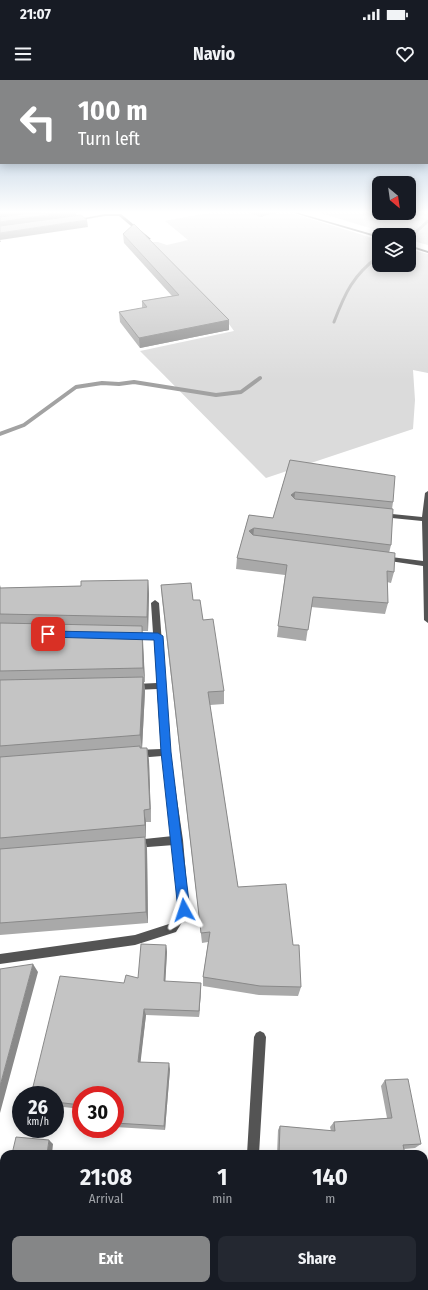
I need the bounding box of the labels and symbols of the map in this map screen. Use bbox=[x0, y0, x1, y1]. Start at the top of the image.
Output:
north arrow bbox=[372, 176, 416, 220]
pin bbox=[31, 617, 65, 651]
position arrow bbox=[163, 889, 205, 931]
speed limit sign: 30 bbox=[72, 1086, 124, 1138]

